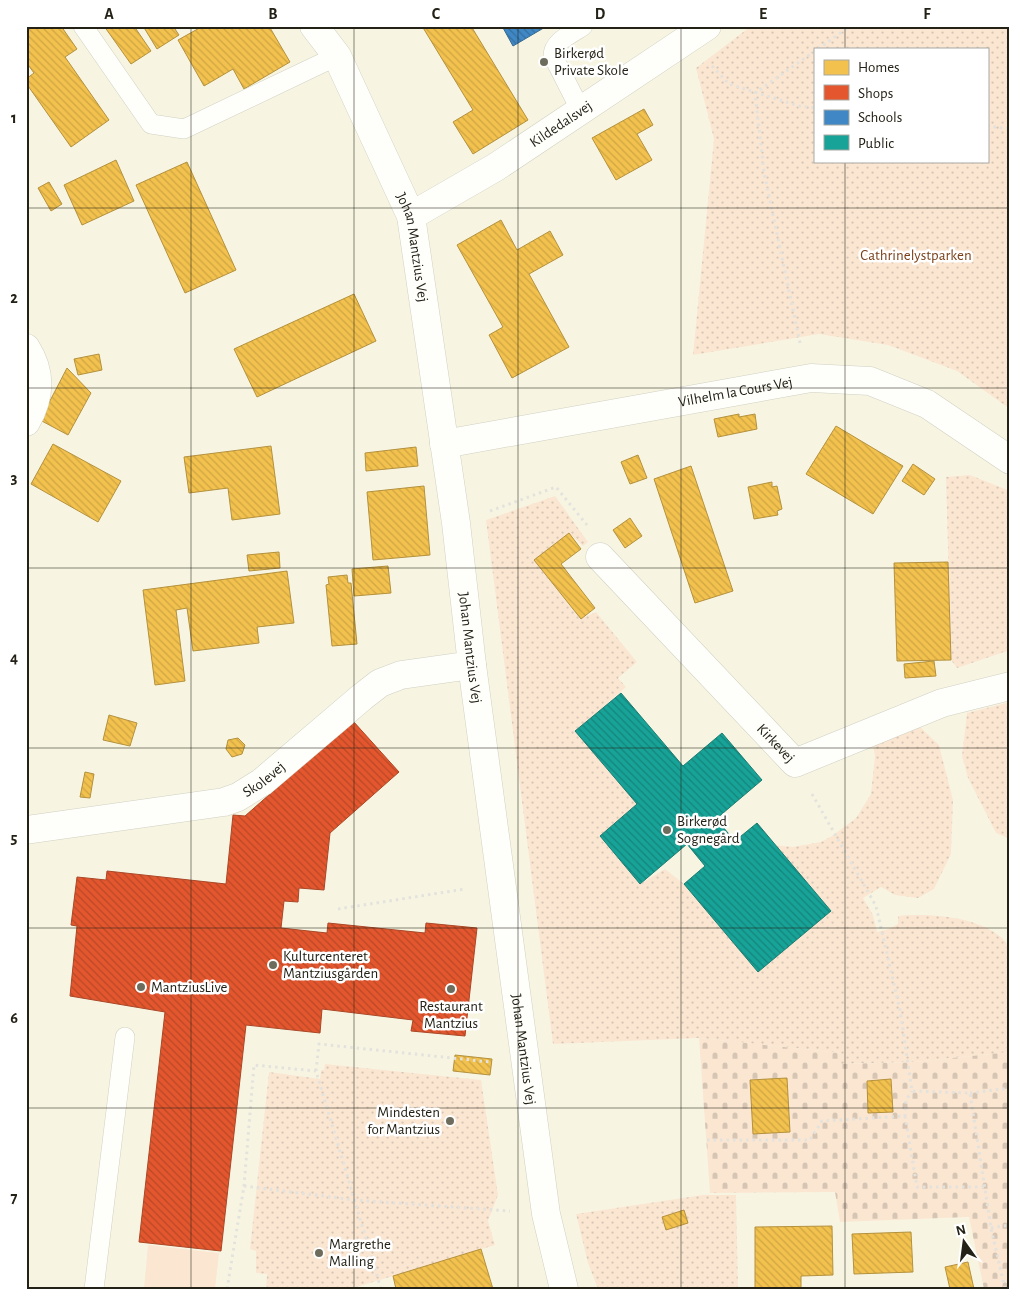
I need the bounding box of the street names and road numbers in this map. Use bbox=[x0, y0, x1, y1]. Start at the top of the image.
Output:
street label: Kildedalsvej bbox=[527, 98, 595, 150]
street label: Johan Mantzius Vej bbox=[394, 190, 431, 303]
street label: Vilhelm la Cours Vej bbox=[677, 374, 794, 409]
street label: Johan Mantzius Vej bbox=[456, 591, 485, 704]
street label: Kirkevej bbox=[754, 721, 798, 765]
street label: Skolevej bbox=[240, 759, 288, 800]
street label: Johan Mantzius Vej bbox=[509, 993, 539, 1106]

